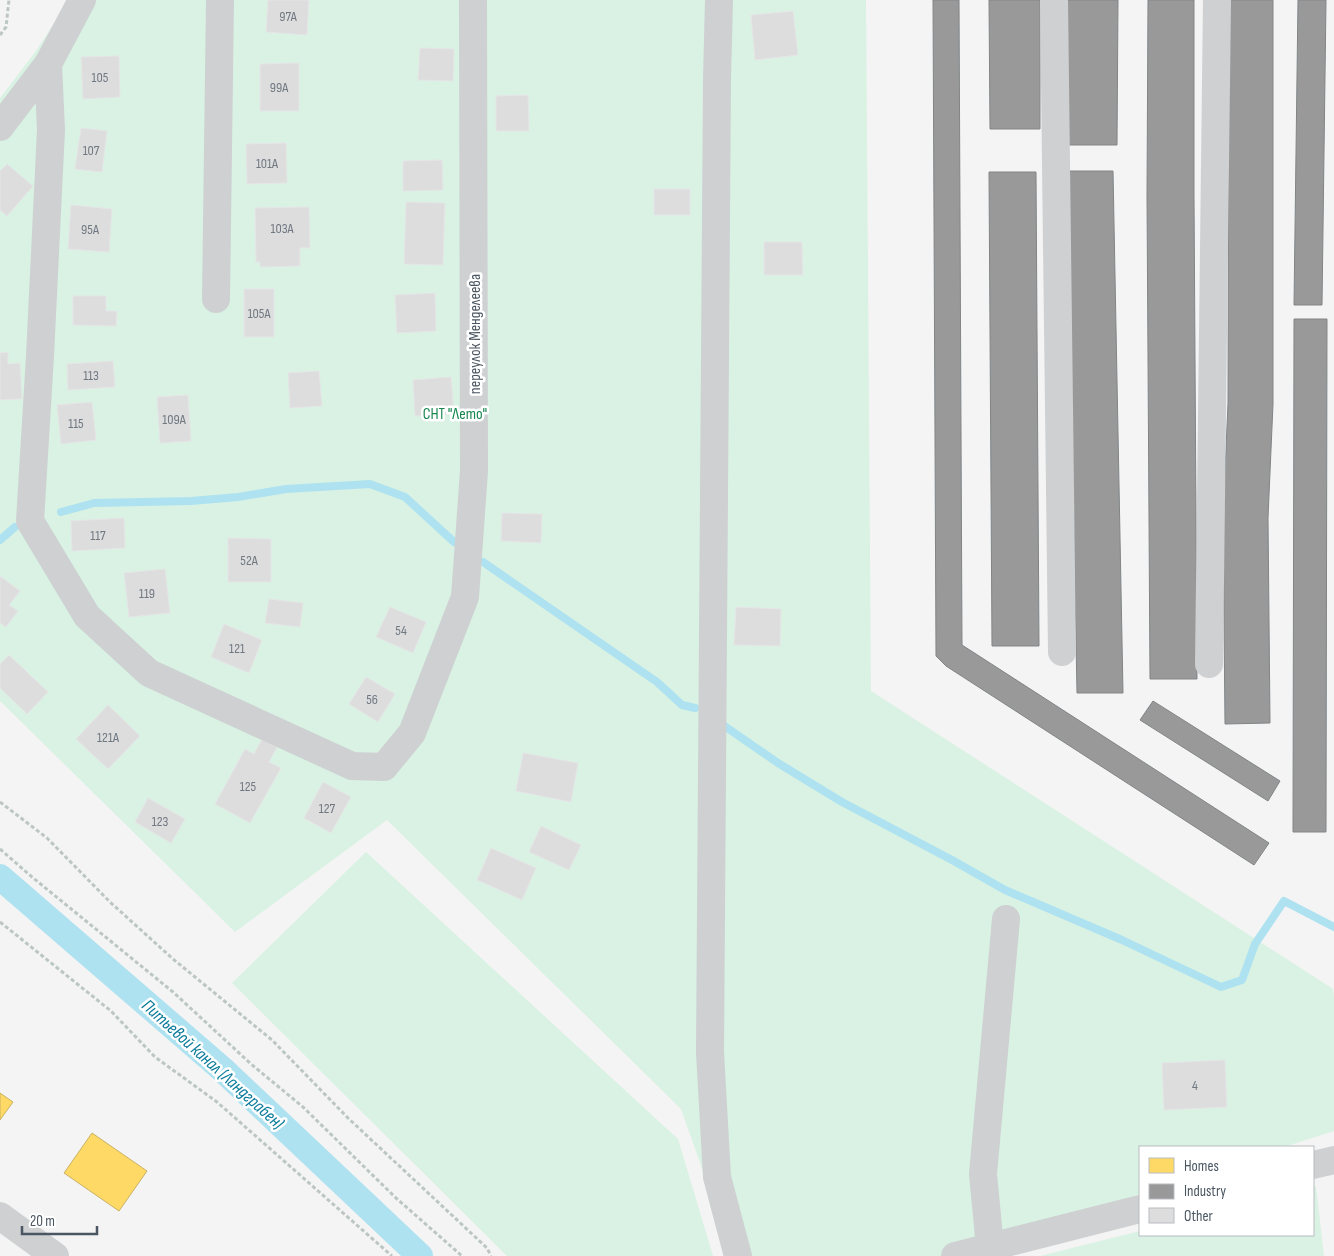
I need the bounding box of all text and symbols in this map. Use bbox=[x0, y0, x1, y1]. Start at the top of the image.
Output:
house number: 97А bbox=[279, 8, 298, 25]
house number: 105 bbox=[92, 69, 109, 86]
house number: 99А bbox=[270, 79, 289, 96]
house number: 107 bbox=[83, 142, 100, 159]
house number: 101А bbox=[256, 155, 279, 172]
house number: 103А bbox=[270, 220, 295, 237]
house number: 95А bbox=[81, 221, 100, 238]
street label: переулок Менделеева bbox=[466, 274, 485, 394]
house number: 105А bbox=[248, 305, 271, 322]
house number: 113 bbox=[83, 367, 99, 384]
park label: СНТ "Лето" bbox=[423, 405, 487, 424]
house number: 109А bbox=[162, 411, 187, 428]
house number: 115 bbox=[68, 415, 84, 432]
house number: 117 bbox=[90, 527, 106, 544]
house number: 52А bbox=[240, 552, 259, 569]
house number: 119 bbox=[139, 585, 155, 602]
house number: 54 bbox=[395, 622, 407, 639]
house number: 121 bbox=[229, 640, 245, 657]
house number: 56 bbox=[366, 691, 378, 708]
house number: 121А bbox=[97, 729, 120, 746]
house number: 125 bbox=[240, 778, 257, 795]
house number: 127 bbox=[319, 800, 336, 817]
house number: 123 bbox=[152, 813, 168, 830]
water label: Питьевой канал (Ландграбен) bbox=[137, 995, 288, 1134]
house number: 4 bbox=[1192, 1077, 1198, 1094]
legend bbox=[1139, 1146, 1314, 1236]
text: Homes bbox=[1184, 1157, 1219, 1176]
text: Industry bbox=[1184, 1182, 1226, 1201]
scale bar bbox=[22, 1204, 98, 1236]
text: Other bbox=[1184, 1207, 1213, 1226]
text: 20 m bbox=[30, 1212, 55, 1231]

